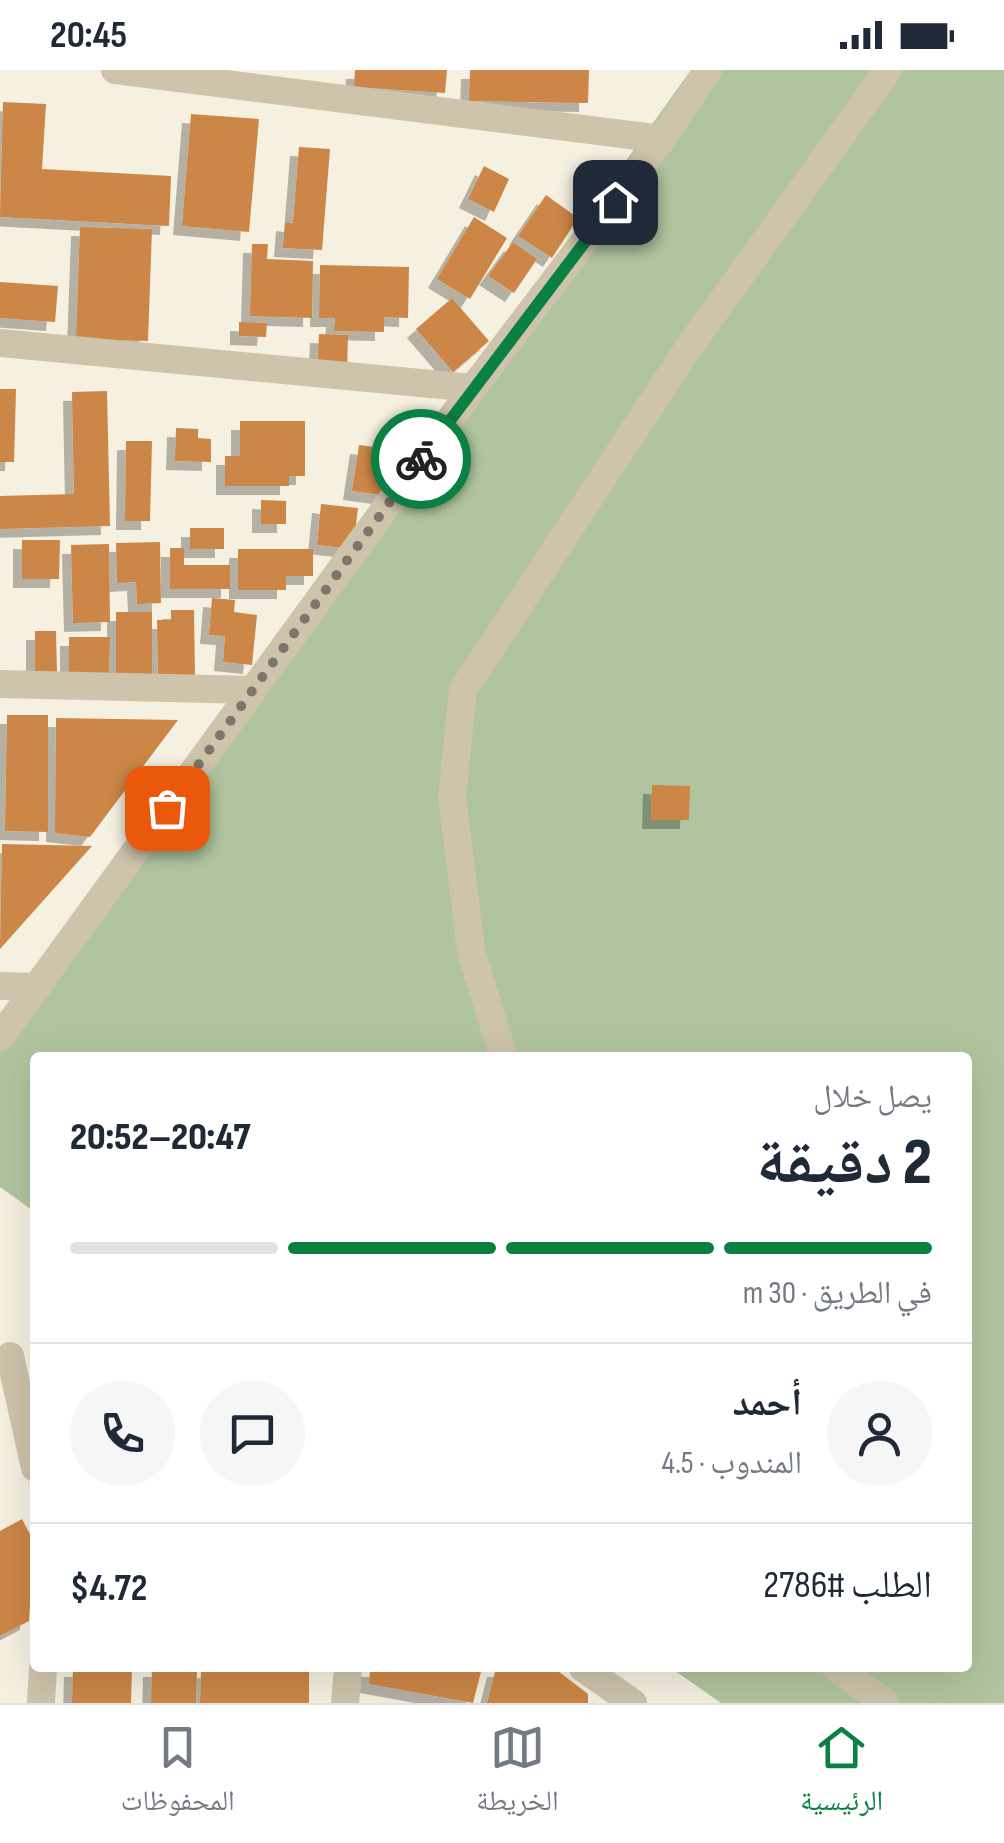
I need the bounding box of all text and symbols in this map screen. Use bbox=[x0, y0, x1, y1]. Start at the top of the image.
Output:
text: 20:45 bbox=[50, 13, 127, 58]
pin bbox=[573, 160, 658, 245]
icon: home bbox=[588, 175, 643, 230]
courier bbox=[371, 409, 471, 509]
icon: bike bbox=[394, 432, 449, 487]
pin bbox=[125, 766, 210, 851]
icon: bag bbox=[140, 781, 195, 836]
text: يصل خلال bbox=[813, 1078, 932, 1117]
text: 20:47–20:52 bbox=[70, 1115, 251, 1160]
text: 2 دقيقة bbox=[756, 1125, 932, 1203]
text: في الطريق · 30 m bbox=[743, 1274, 932, 1313]
button: phone bbox=[70, 1381, 175, 1486]
button: chat bbox=[200, 1381, 305, 1486]
text: أحمد bbox=[732, 1381, 802, 1426]
button: person bbox=[827, 1381, 932, 1486]
text: المندوب · 4.5 bbox=[662, 1444, 802, 1483]
text: الطلب #2786 bbox=[763, 1563, 932, 1608]
text: $4.72 bbox=[70, 1566, 147, 1611]
tab: المحفوظات bbox=[121, 1720, 235, 1828]
tab: الخريطة bbox=[476, 1720, 559, 1828]
tab: الرئيسية bbox=[800, 1720, 883, 1828]

